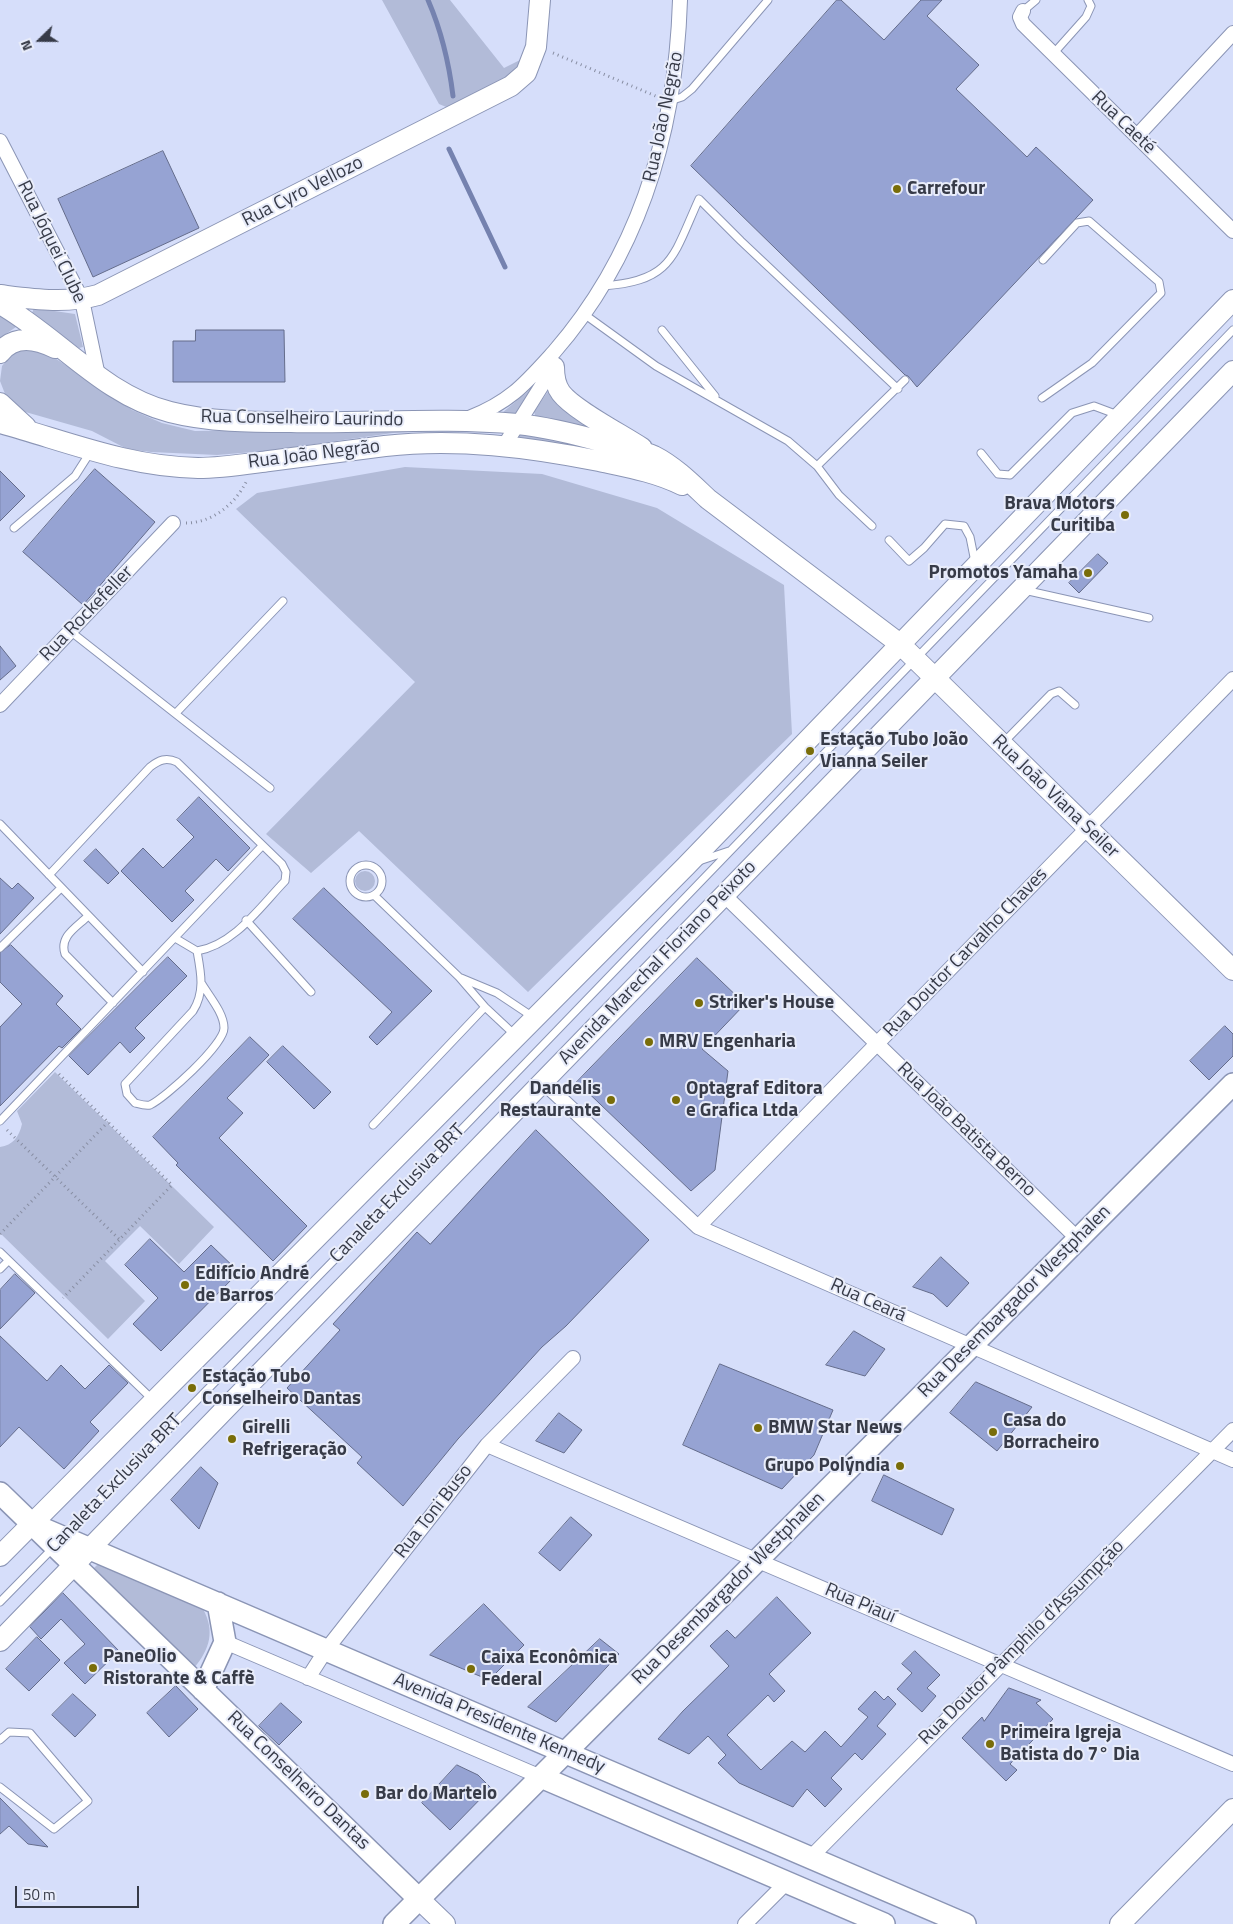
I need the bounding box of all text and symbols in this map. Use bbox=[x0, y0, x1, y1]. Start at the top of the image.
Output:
north arrow bbox=[15, 15, 65, 65]
text: N bbox=[14, 37, 37, 54]
street label: Rua João Negrão bbox=[639, 50, 689, 184]
street label: Rua Caeté bbox=[1086, 87, 1160, 159]
street label: Rua Cyro Vellozo bbox=[239, 152, 367, 232]
street label: Rua Jóquei Clube bbox=[12, 177, 90, 307]
place label: Carrefour bbox=[907, 178, 985, 200]
marker: Carrefour bbox=[891, 183, 903, 195]
street label: Rua Conselheiro Laurindo bbox=[200, 406, 404, 432]
street label: Rua João Negrão bbox=[247, 436, 381, 474]
place label: Brava Motors Curitiba bbox=[1004, 493, 1115, 537]
marker: Brava Motors Curitiba bbox=[1119, 509, 1131, 521]
street label: Rua Rockefeller bbox=[36, 561, 138, 667]
place label: Promotos Yamaha bbox=[928, 562, 1078, 584]
marker: Promotos Yamaha bbox=[1082, 567, 1094, 579]
place label: Estação Tubo João Vianna Seiler bbox=[820, 729, 968, 773]
street label: Rua João Viana Seiler bbox=[987, 731, 1123, 863]
marker: Estação Tubo João Vianna Seiler bbox=[804, 745, 816, 757]
street label: Avenida Marechal Floriano Peixoto bbox=[554, 856, 762, 1070]
street label: Rua Doutor Carvalho Chaves bbox=[879, 864, 1053, 1042]
place label: Striker's House bbox=[709, 992, 834, 1014]
marker: Striker's House bbox=[693, 997, 705, 1009]
place label: MRV Engenharia bbox=[659, 1031, 796, 1053]
marker: MRV Engenharia bbox=[643, 1036, 655, 1048]
street label: Rua João Batista Berno bbox=[892, 1058, 1040, 1202]
place label: Dandelis Restaurante bbox=[500, 1078, 601, 1122]
place label: Optagraf Editora e Grafica Ltda bbox=[686, 1078, 823, 1122]
marker: Dandelis Restaurante bbox=[605, 1094, 617, 1106]
marker: Optagraf Editora e Grafica Ltda bbox=[670, 1094, 682, 1106]
street label: Canaleta Exclusiva BRT bbox=[326, 1120, 470, 1268]
street label: Rua Desembargador Westphalen bbox=[914, 1201, 1116, 1403]
place label: Edifício André de Barros bbox=[195, 1263, 309, 1307]
street label: Rua Ceará bbox=[826, 1274, 910, 1328]
marker: Edifício André de Barros bbox=[179, 1279, 191, 1291]
place label: Estação Tubo Conselheiro Dantas bbox=[202, 1366, 361, 1410]
marker: Estação Tubo Conselheiro Dantas bbox=[186, 1382, 198, 1394]
street label: Canaleta Exclusiva BRT bbox=[43, 1410, 187, 1558]
place label: Casa do Borracheiro bbox=[1003, 1410, 1099, 1454]
place label: Girelli Refrigeração bbox=[242, 1417, 347, 1461]
place label: BMW Star News bbox=[768, 1417, 902, 1439]
marker: BMW Star News bbox=[752, 1422, 764, 1434]
marker: Casa do Borracheiro bbox=[987, 1426, 999, 1438]
marker: Girelli Refrigeração bbox=[226, 1433, 238, 1445]
place label: Grupo Polýndia bbox=[765, 1455, 890, 1477]
street label: Rua Toni Buso bbox=[390, 1460, 478, 1564]
marker: Grupo Polýndia bbox=[894, 1460, 906, 1472]
street label: Rua Desembargador Westphalen bbox=[628, 1488, 830, 1690]
street label: Rua Doutor Pâmphilo d'Assumpção bbox=[915, 1536, 1129, 1750]
street label: Rua Piauí bbox=[821, 1579, 899, 1629]
place label: PaneOlio Ristorante & Caffè bbox=[103, 1646, 254, 1690]
place label: Caixa Econômica Federal bbox=[481, 1647, 617, 1691]
marker: PaneOlio Ristorante & Caffè bbox=[87, 1662, 99, 1674]
marker: Caixa Econômica Federal bbox=[465, 1663, 477, 1675]
street label: Avenida Presidente Kennedy bbox=[390, 1669, 608, 1779]
street label: Rua Conselheiro Dantas bbox=[222, 1707, 374, 1855]
place label: Primeira Igreja Batista do 7° Dia bbox=[1000, 1722, 1140, 1766]
marker: Primeira Igreja Batista do 7° Dia bbox=[984, 1738, 996, 1750]
place label: Bar do Martelo bbox=[375, 1783, 497, 1805]
marker: Bar do Martelo bbox=[359, 1788, 371, 1800]
scale bar bbox=[18, 1876, 141, 1908]
text: 50 m bbox=[23, 1883, 56, 1906]

